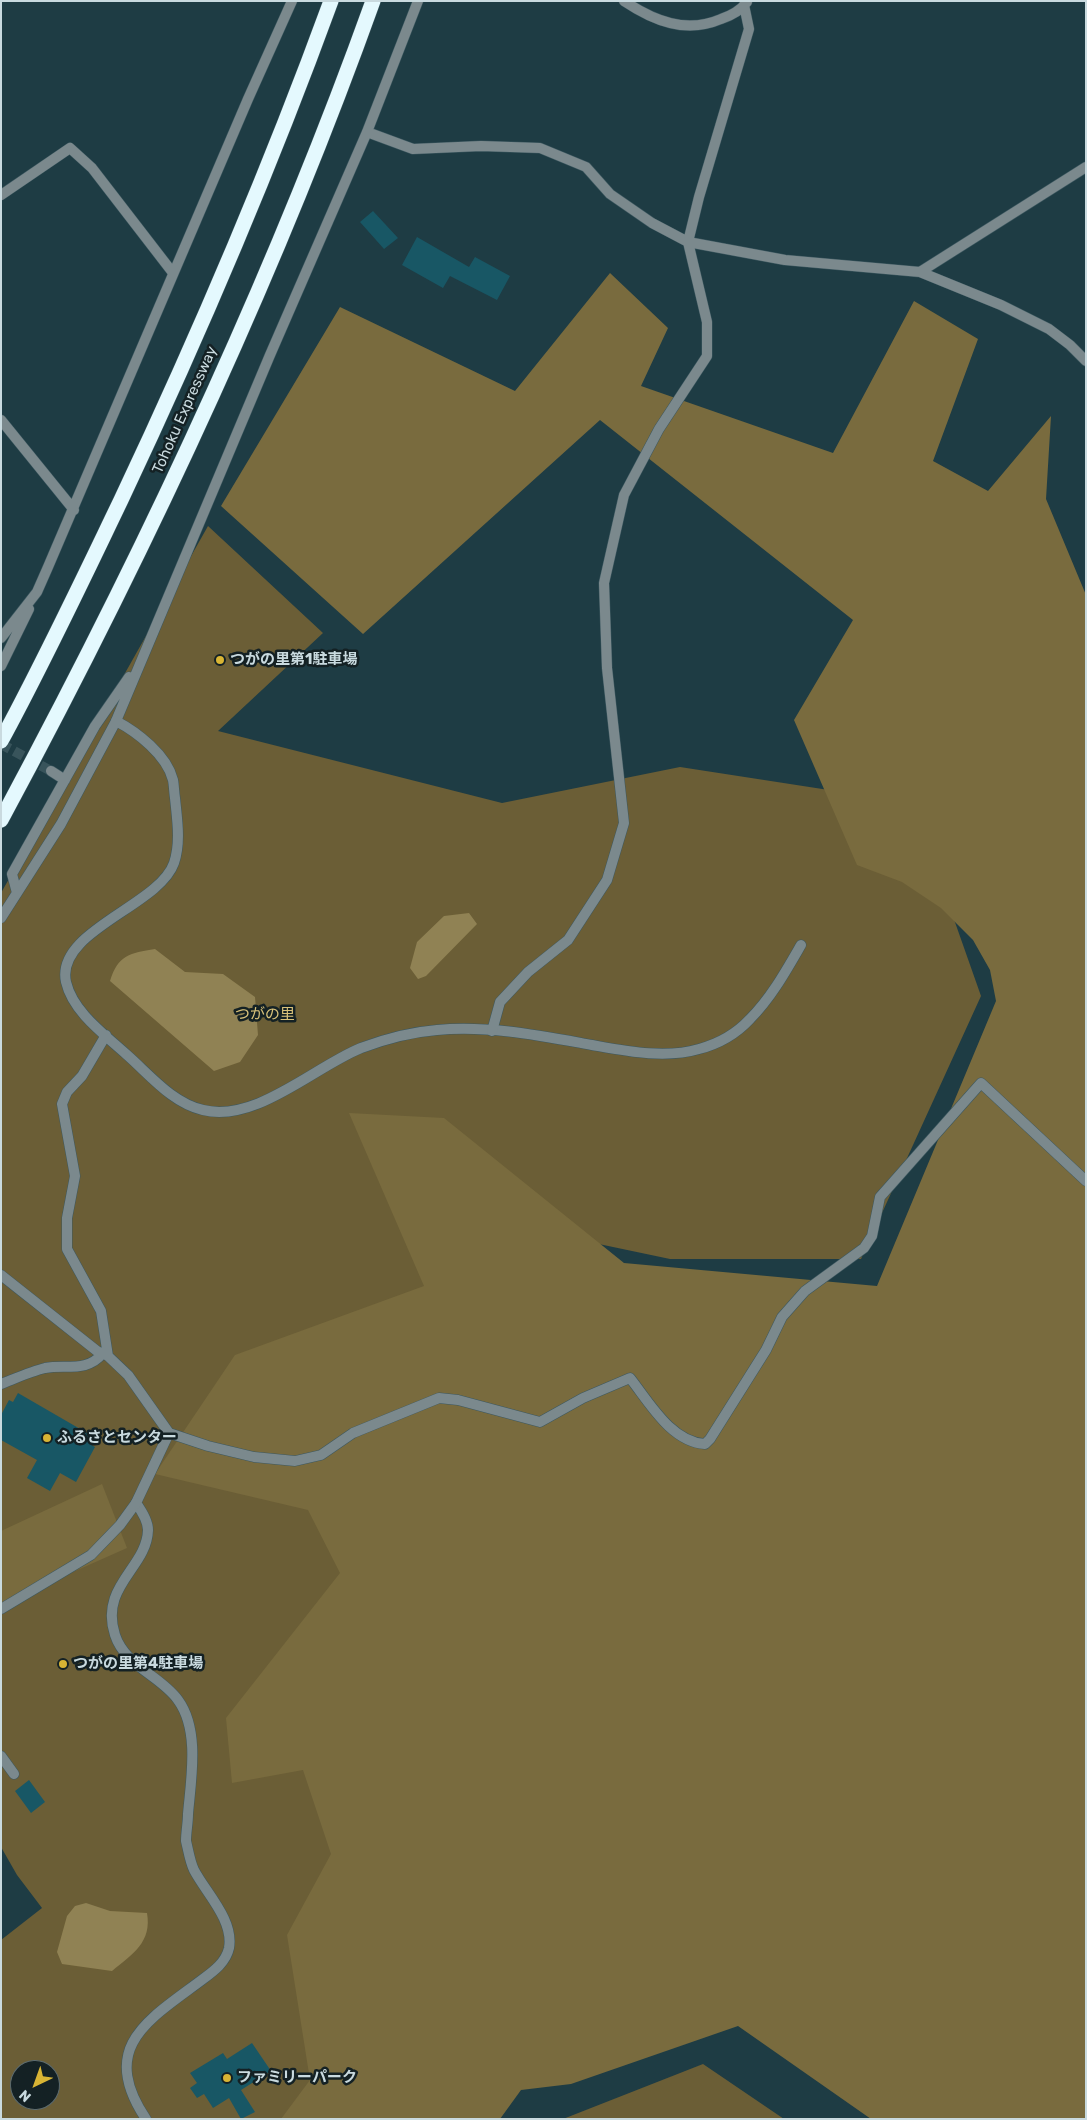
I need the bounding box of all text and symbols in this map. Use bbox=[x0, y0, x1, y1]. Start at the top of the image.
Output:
street label: Tohoku Expressway bbox=[149, 344, 221, 476]
place label: つがの里第1駐車場 bbox=[230, 651, 357, 669]
marker: つがの里第1駐車場 bbox=[214, 654, 226, 666]
park label: つがの里 bbox=[235, 1006, 295, 1024]
place label: ふるさとセンター bbox=[57, 1429, 177, 1447]
marker: ふるさとセンター bbox=[41, 1432, 53, 1444]
place label: つがの里第4駐車場 bbox=[73, 1655, 203, 1673]
marker: つがの里第4駐車場 bbox=[57, 1658, 69, 1670]
north arrow bbox=[10, 2060, 60, 2110]
place label: ファミリーパーク bbox=[237, 2069, 357, 2087]
marker: ファミリーパーク bbox=[221, 2072, 233, 2084]
text: N bbox=[16, 2086, 35, 2105]

